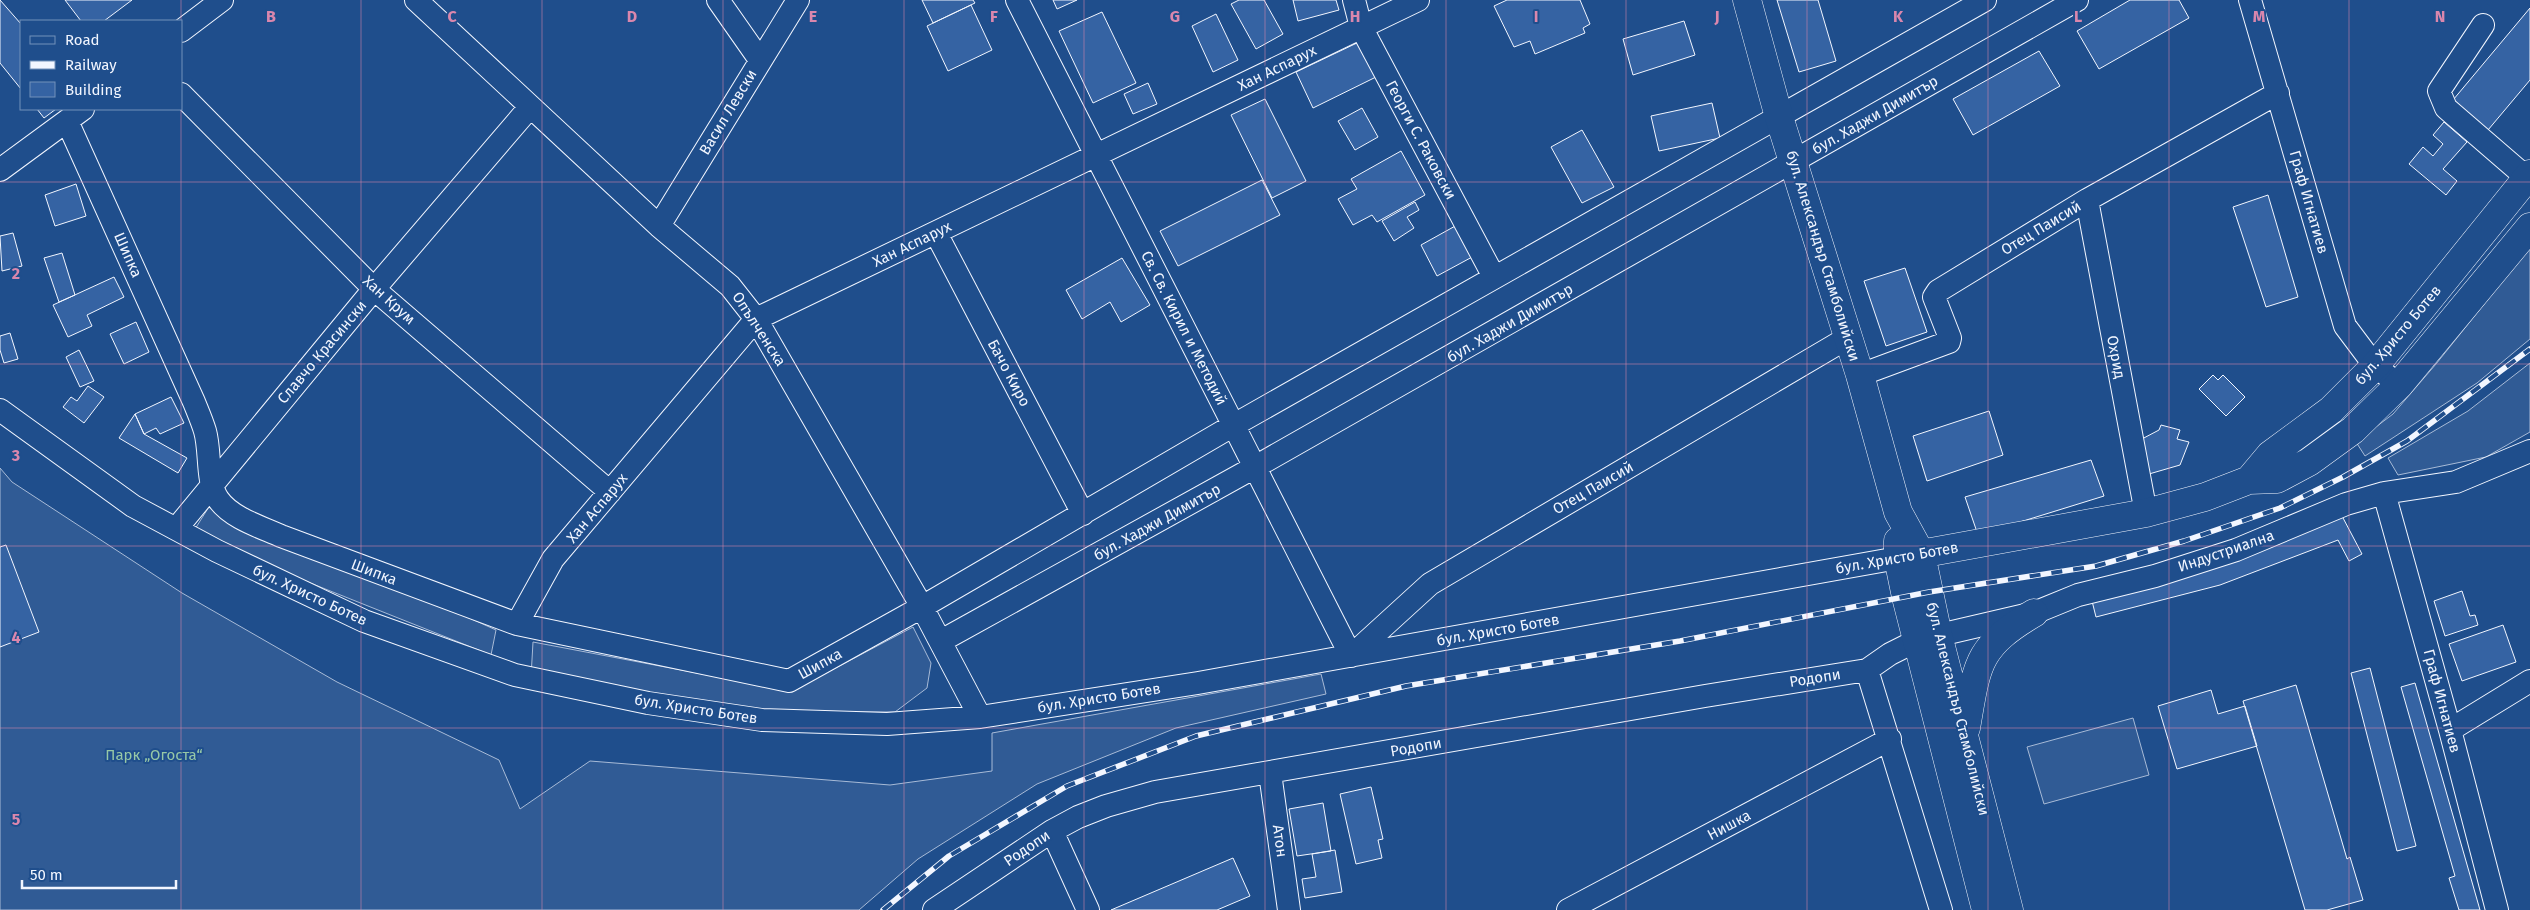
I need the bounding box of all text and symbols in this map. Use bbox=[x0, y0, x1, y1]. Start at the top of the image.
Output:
text: B bbox=[266, 7, 276, 26]
text: C bbox=[447, 7, 457, 26]
text: D bbox=[627, 7, 637, 26]
text: E bbox=[809, 7, 817, 26]
text: F bbox=[990, 7, 998, 26]
text: G bbox=[1170, 7, 1180, 26]
text: H bbox=[1350, 7, 1360, 26]
text: I bbox=[1534, 7, 1538, 26]
text: J bbox=[1713, 7, 1720, 26]
text: K bbox=[1893, 7, 1904, 26]
text: L bbox=[2074, 7, 2082, 26]
text: M bbox=[2253, 7, 2266, 26]
text: N bbox=[2435, 7, 2445, 26]
legend bbox=[20, 20, 182, 110]
text: Road bbox=[65, 31, 100, 49]
street label: Хан Аспарух bbox=[1235, 41, 1320, 95]
text: Railway bbox=[65, 56, 117, 74]
street label: Васил Левски bbox=[695, 66, 761, 158]
street label: бул. Хаджи Димитър bbox=[1809, 72, 1941, 158]
street label: Георги С. Раковски bbox=[1382, 77, 1460, 203]
text: Building bbox=[65, 81, 121, 99]
street label: Граф Игнатиев bbox=[2286, 148, 2332, 256]
street label: бул. Александър Стамболийски bbox=[1782, 149, 1864, 363]
street label: Отец Паисий bbox=[1998, 197, 2084, 259]
street label: Хан Аспарух bbox=[870, 217, 955, 271]
street label: Шипка bbox=[110, 230, 146, 280]
street label: Св. Св. Кирил и Методий bbox=[1137, 248, 1231, 408]
text: 2 bbox=[12, 264, 20, 283]
street label: Хан Крум bbox=[359, 272, 419, 328]
street label: бул. Хаджи Димитър bbox=[1444, 280, 1576, 366]
street label: бул. Христо Ботев bbox=[2351, 282, 2445, 388]
street label: Опълченска bbox=[728, 288, 790, 370]
street label: Славчо Красински bbox=[274, 297, 370, 407]
street label: Охрид bbox=[2103, 334, 2129, 380]
street label: Бачо Киро bbox=[984, 336, 1034, 410]
text: 3 bbox=[11, 446, 20, 465]
street label: Отец Паисий bbox=[1549, 458, 1637, 518]
street label: Хан Аспарух bbox=[563, 469, 632, 546]
street label: бул. Хаджи Димитър bbox=[1090, 480, 1224, 564]
street label: Индустриална bbox=[2176, 526, 2276, 576]
street label: бул. Христо Ботев bbox=[1834, 538, 1960, 578]
street label: Шипка bbox=[349, 555, 399, 589]
street label: бул. Христо Ботев bbox=[250, 561, 370, 629]
street label: бул. Александър Стамболийски bbox=[1923, 600, 1993, 818]
street label: бул. Христо Ботев bbox=[1435, 610, 1561, 650]
text: 4 bbox=[11, 628, 21, 647]
street label: Шипка bbox=[795, 645, 845, 683]
street label: Граф Игнатиев bbox=[2420, 647, 2464, 755]
street label: Родопи bbox=[1788, 665, 1842, 691]
street label: бул. Христо Ботев bbox=[1036, 679, 1162, 717]
street label: бул. Христо Ботев bbox=[633, 690, 759, 728]
street label: Родопи bbox=[1389, 734, 1443, 760]
park label: Парк „Огоста“ bbox=[105, 746, 203, 764]
street label: Нишка bbox=[1704, 806, 1754, 844]
text: 5 bbox=[12, 810, 21, 829]
street label: Атон bbox=[1269, 824, 1291, 858]
street label: Родопи bbox=[1000, 826, 1054, 870]
scale bar bbox=[22, 858, 176, 890]
text: 50 m bbox=[30, 866, 63, 884]

